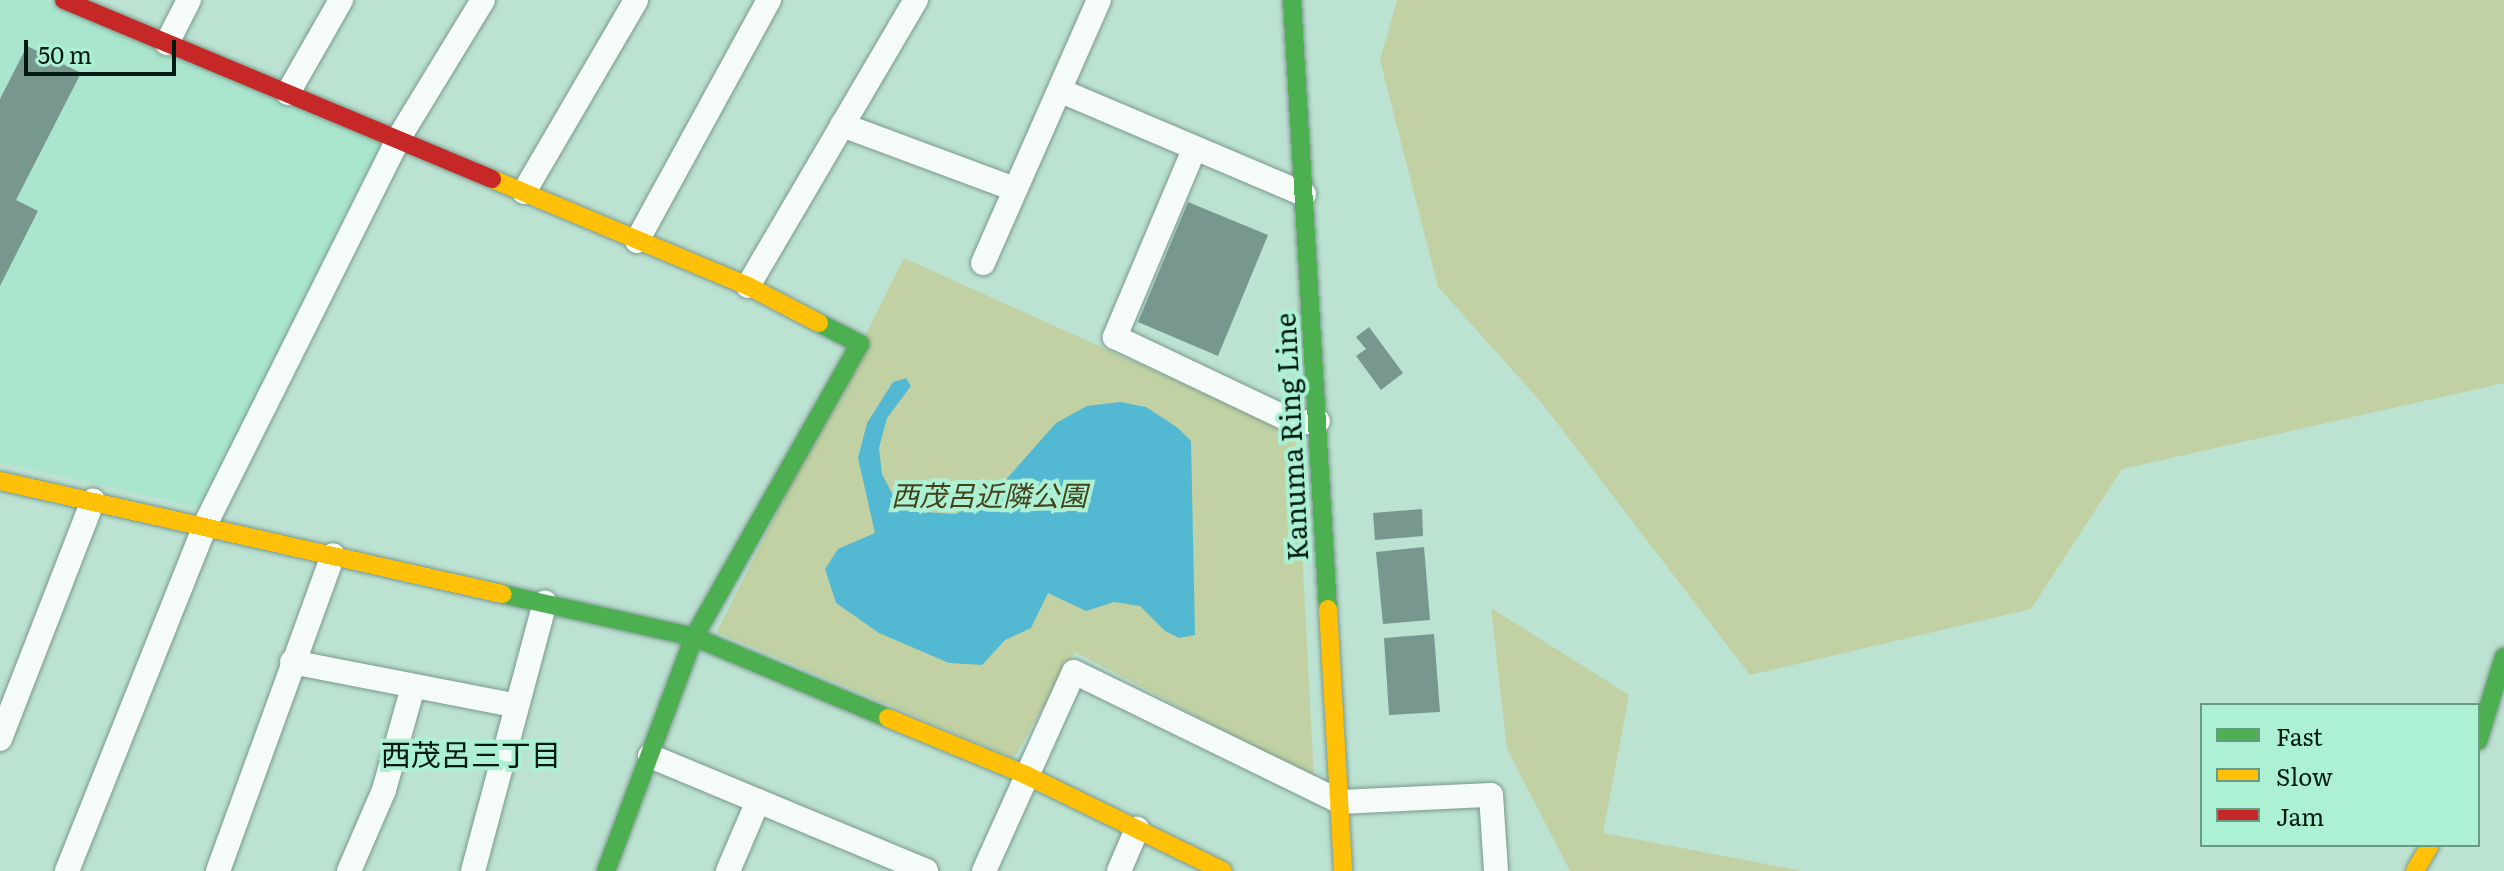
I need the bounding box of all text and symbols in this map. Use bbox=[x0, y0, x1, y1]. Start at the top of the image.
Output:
scale bar bbox=[28, 24, 180, 74]
text: 50 m bbox=[38, 36, 92, 71]
street label: Kanuma Ring Line bbox=[1267, 312, 1313, 562]
park label: 西茂呂近隣公園 bbox=[891, 477, 1087, 511]
legend bbox=[2200, 703, 2480, 847]
text: Fast bbox=[2276, 718, 2323, 753]
district label: 西茂呂三丁目 bbox=[381, 735, 561, 771]
text: Slow bbox=[2276, 758, 2333, 793]
text: Jam bbox=[2276, 798, 2324, 833]

